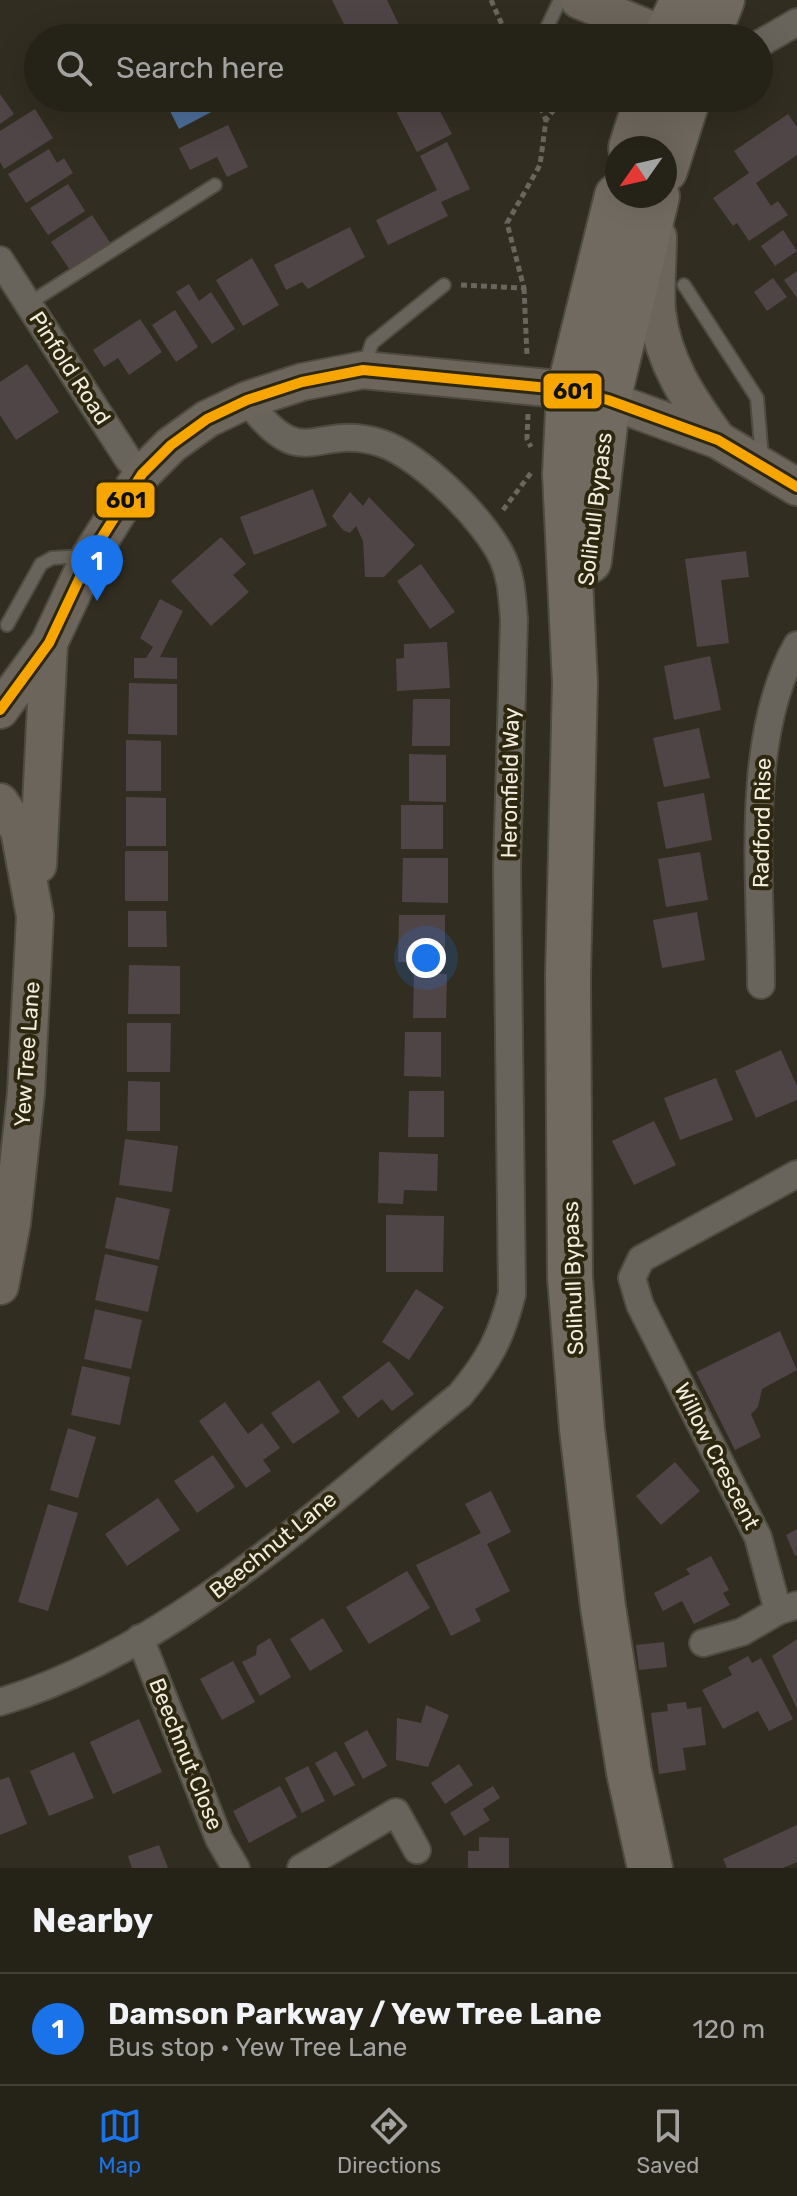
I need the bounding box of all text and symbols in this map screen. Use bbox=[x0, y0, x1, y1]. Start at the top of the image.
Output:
search box bbox=[24, 24, 773, 112]
icon: search bbox=[52, 46, 96, 90]
text: Search here bbox=[116, 50, 284, 86]
north arrow bbox=[605, 136, 677, 208]
street label: Pinfold Road bbox=[23, 306, 117, 430]
line badge: 601 bbox=[542, 372, 603, 410]
text: 601 bbox=[553, 378, 593, 405]
street label: Solihull Bypass bbox=[572, 431, 618, 587]
line badge: 601 bbox=[95, 481, 156, 519]
text: 601 bbox=[106, 487, 146, 514]
pin: 1 bbox=[71, 535, 123, 601]
street label: Heronfield Way bbox=[495, 707, 525, 859]
street label: Radford Rise bbox=[747, 758, 777, 888]
your location bbox=[406, 938, 446, 978]
street label: Yew Tree Lane bbox=[8, 980, 46, 1128]
street label: Solihull Bypass bbox=[557, 1200, 589, 1356]
street label: Willow Crescent bbox=[668, 1378, 766, 1534]
street label: Beechnut Lane bbox=[204, 1486, 342, 1604]
street label: Beechnut Close bbox=[143, 1674, 229, 1834]
text: Nearby bbox=[32, 1900, 153, 1941]
text: Damson Parkway / Yew Tree Lane bbox=[108, 1996, 602, 2032]
text: 1 bbox=[52, 2014, 64, 2045]
text: 120 m bbox=[693, 2014, 765, 2045]
text: Bus stop · Yew Tree Lane bbox=[108, 2032, 407, 2063]
tab: Map bbox=[98, 2104, 142, 2179]
tab: Directions bbox=[337, 2104, 441, 2179]
tab: Saved bbox=[637, 2104, 699, 2179]

